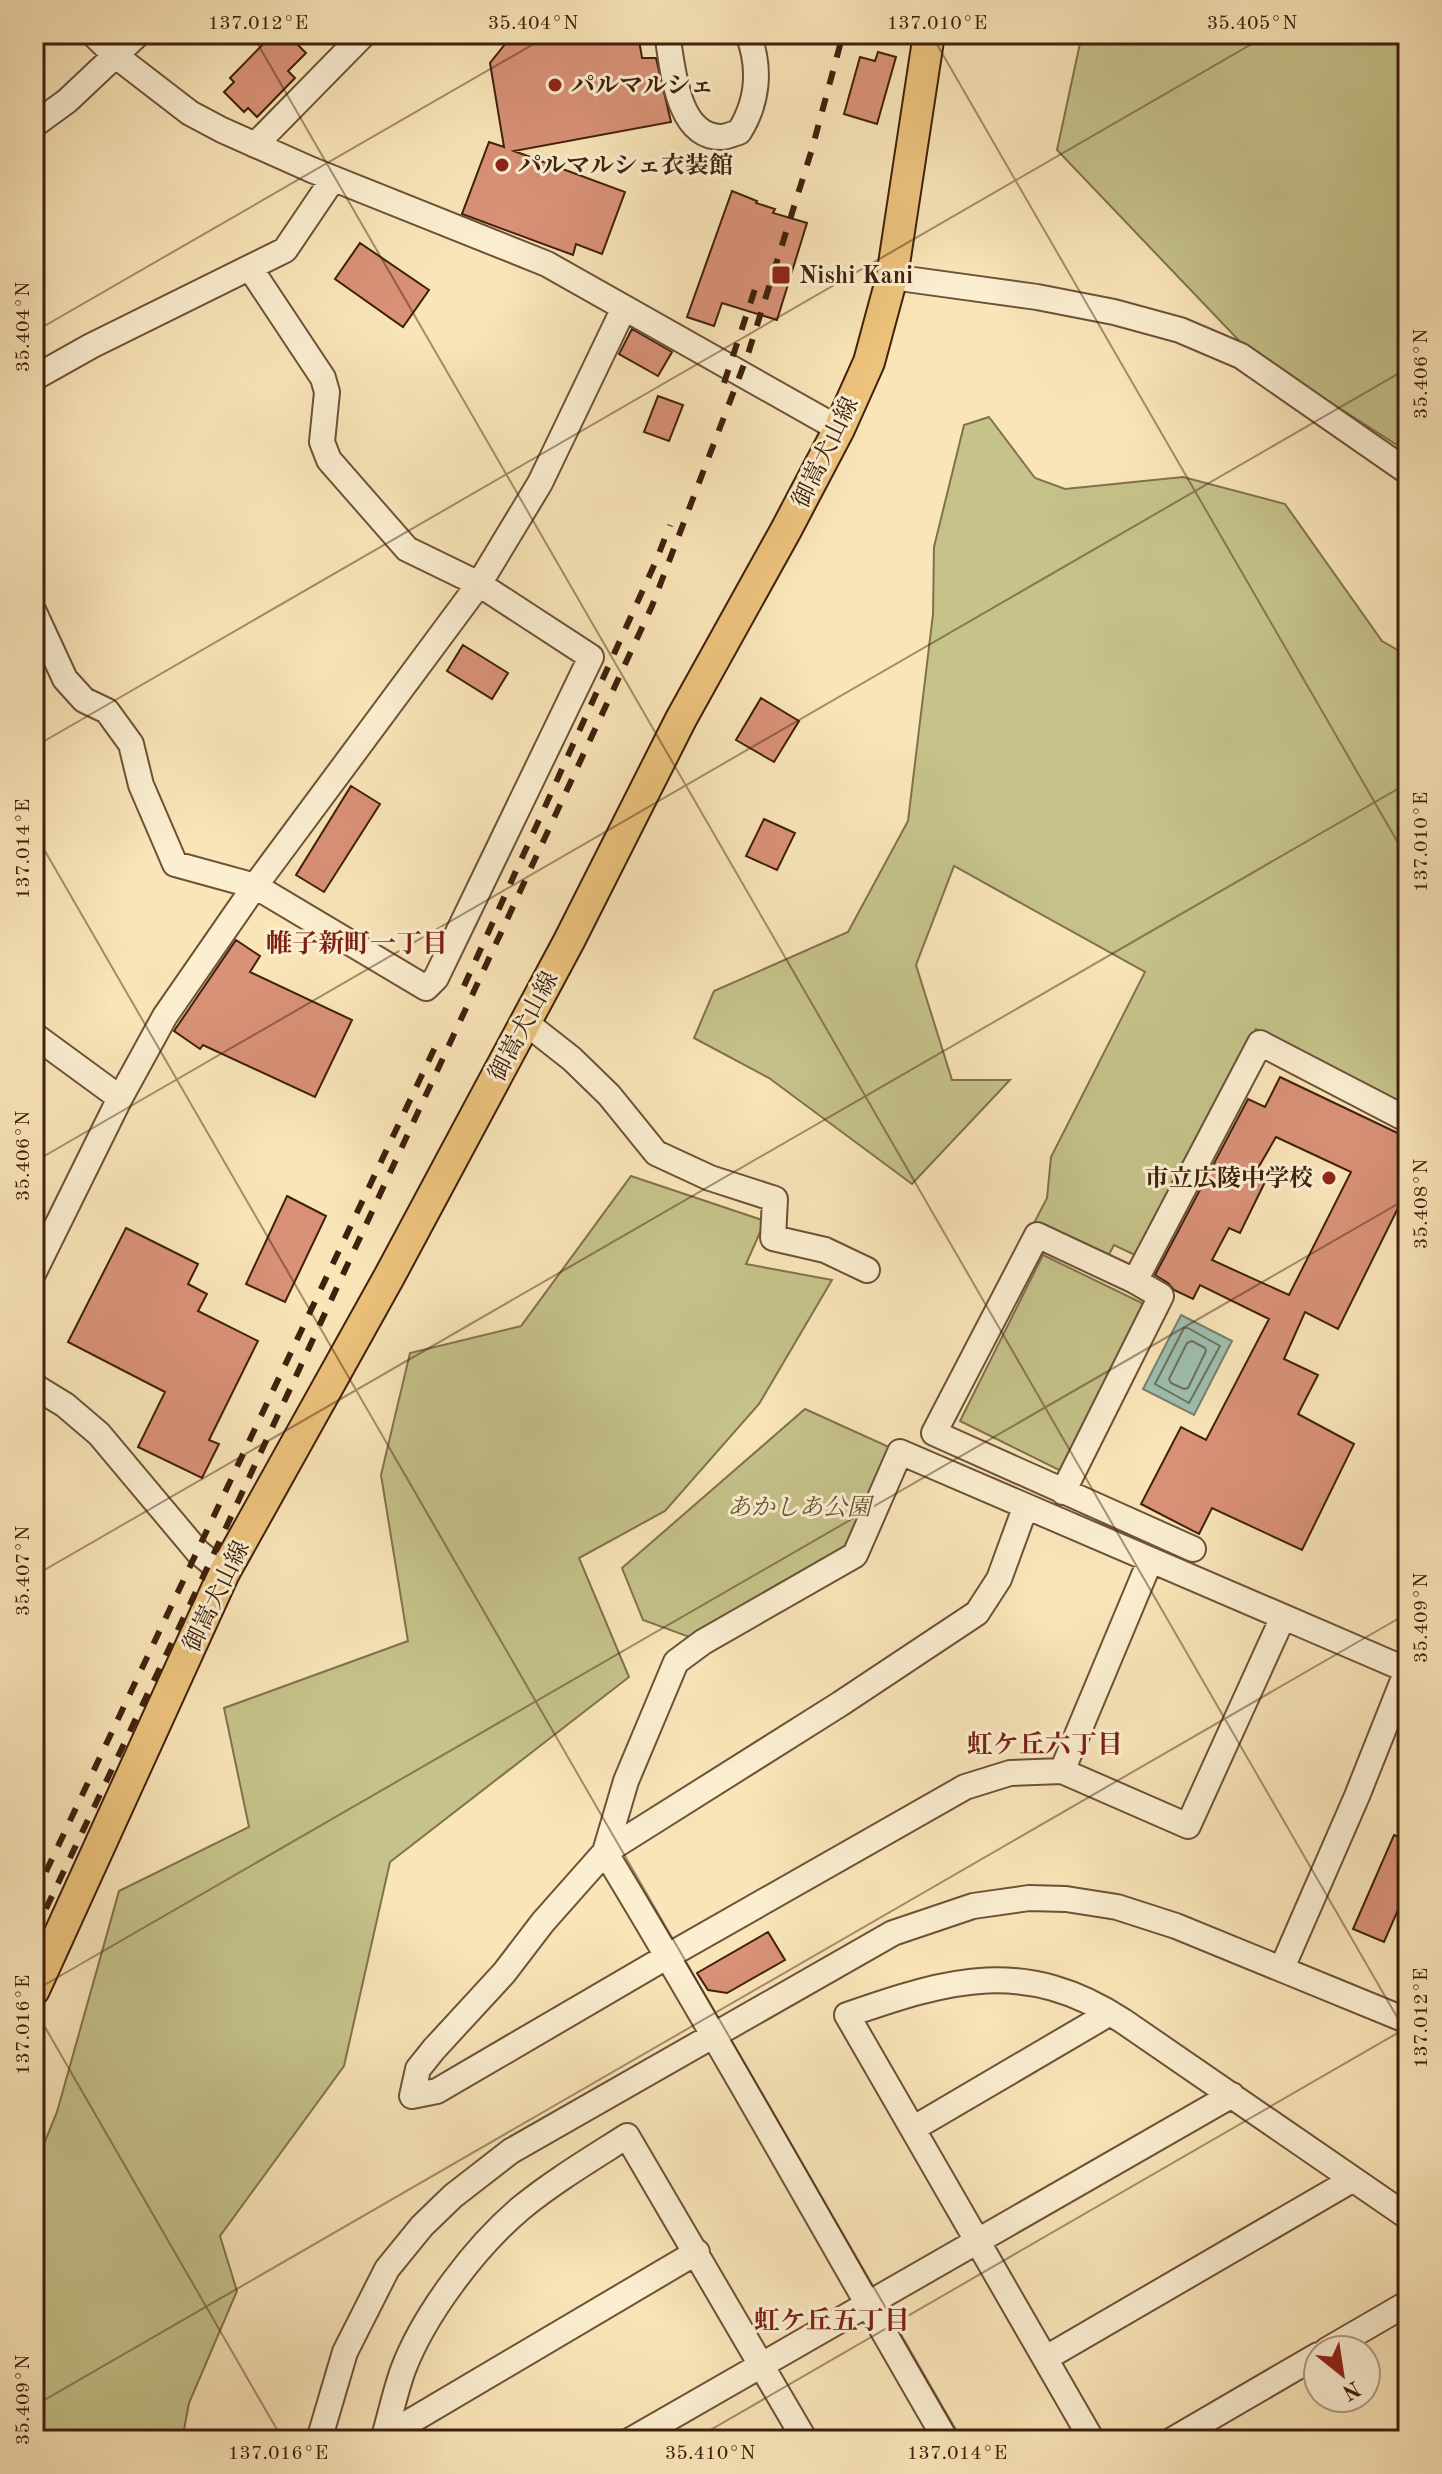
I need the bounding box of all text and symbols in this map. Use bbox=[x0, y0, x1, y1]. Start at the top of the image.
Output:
text: 137.012°E bbox=[208, 14, 308, 34]
text: 35.404°N bbox=[488, 14, 578, 34]
text: 137.010°E bbox=[887, 14, 987, 34]
text: 35.405°N bbox=[1207, 14, 1297, 34]
place label: パルマルシェ bbox=[571, 74, 714, 99]
marker: パルマルシェ bbox=[546, 76, 564, 94]
place label: パルマルシェ衣装館 bbox=[518, 152, 733, 179]
marker: パルマルシェ衣装館 bbox=[493, 156, 511, 174]
marker: Nishi Kani bbox=[770, 264, 792, 286]
place label: Nishi Kani bbox=[799, 265, 913, 289]
text: 35.404°N bbox=[14, 282, 34, 372]
text: 35.406°N bbox=[1412, 329, 1432, 419]
street label: 御嵩犬山線 bbox=[787, 392, 864, 512]
text: 137.010°E bbox=[1412, 792, 1432, 892]
text: 137.014°E bbox=[14, 799, 34, 899]
district label: 帷子新町一丁目 bbox=[266, 929, 448, 958]
street label: 御嵩犬山線 bbox=[483, 967, 564, 1086]
text: 35.406°N bbox=[14, 1111, 34, 1201]
text: 35.408°N bbox=[1412, 1159, 1432, 1249]
place label: 市立広陵中学校 bbox=[1145, 1165, 1313, 1192]
marker: 市立広陵中学校 bbox=[1320, 1169, 1338, 1187]
park label: あかしあ公園 bbox=[727, 1495, 875, 1521]
text: 35.407°N bbox=[14, 1526, 34, 1616]
street label: 御嵩犬山線 bbox=[178, 1536, 255, 1656]
text: 35.409°N bbox=[1412, 1573, 1432, 1663]
district label: 虹ケ丘六丁目 bbox=[967, 1731, 1123, 1759]
text: 137.012°E bbox=[1412, 1968, 1432, 2068]
text: 137.016°E bbox=[14, 1975, 34, 2075]
district label: 虹ケ丘五丁目 bbox=[754, 2307, 910, 2335]
north arrow bbox=[1302, 2334, 1382, 2414]
text: 35.409°N bbox=[14, 2355, 34, 2445]
text: N bbox=[1338, 2376, 1364, 2403]
text: 137.016°E bbox=[228, 2444, 328, 2464]
text: 35.410°N bbox=[665, 2444, 755, 2464]
text: 137.014°E bbox=[907, 2444, 1007, 2464]

